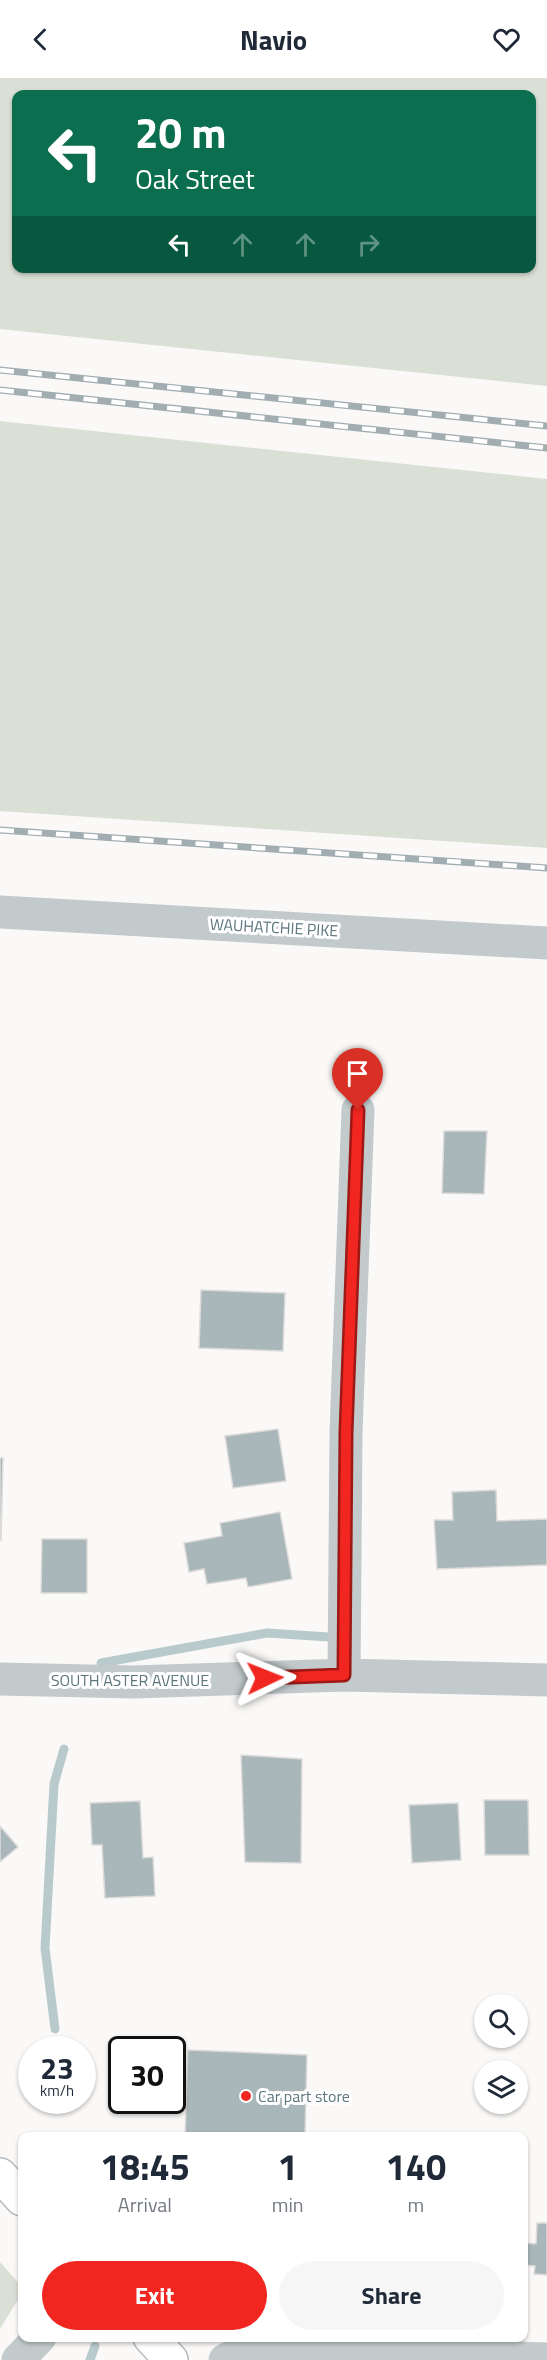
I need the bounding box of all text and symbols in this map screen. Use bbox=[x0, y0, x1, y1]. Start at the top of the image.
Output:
text: Navio bbox=[240, 19, 307, 60]
icon: back bbox=[24, 23, 57, 56]
icon: heart bbox=[490, 23, 523, 56]
text: 20 m bbox=[135, 100, 227, 164]
icon: left bbox=[36, 114, 114, 192]
text: Oak Street bbox=[135, 158, 255, 199]
icon: left bbox=[163, 228, 196, 261]
icon: ahead bbox=[226, 228, 259, 261]
icon: ahead bbox=[289, 228, 322, 261]
icon: right bbox=[352, 228, 385, 261]
street label: WAUHATCHIE PIKE bbox=[209, 912, 339, 942]
pin bbox=[332, 1048, 383, 1110]
icon: arrive bbox=[341, 1057, 374, 1090]
position arrow bbox=[233, 1646, 297, 1710]
street label: SOUTH ASTER AVENUE bbox=[51, 1668, 209, 1692]
map controls bbox=[474, 1994, 528, 2114]
button: search bbox=[474, 1994, 528, 2048]
speed limit sign: 30 bbox=[108, 2036, 186, 2114]
text: 23 bbox=[40, 2045, 74, 2091]
button: layers bbox=[474, 2060, 528, 2114]
text: km/h bbox=[40, 2079, 74, 2102]
place label: Car part store bbox=[258, 2084, 350, 2108]
marker: Car part store bbox=[239, 2089, 253, 2103]
text: 18:45 bbox=[100, 2139, 190, 2194]
text: 1 bbox=[278, 2139, 298, 2194]
text: 140 bbox=[386, 2139, 446, 2194]
text: Arrival bbox=[118, 2189, 172, 2220]
text: min bbox=[272, 2189, 304, 2220]
text: m bbox=[407, 2189, 424, 2220]
button: Exit bbox=[42, 2261, 267, 2330]
button: Share bbox=[279, 2261, 504, 2330]

